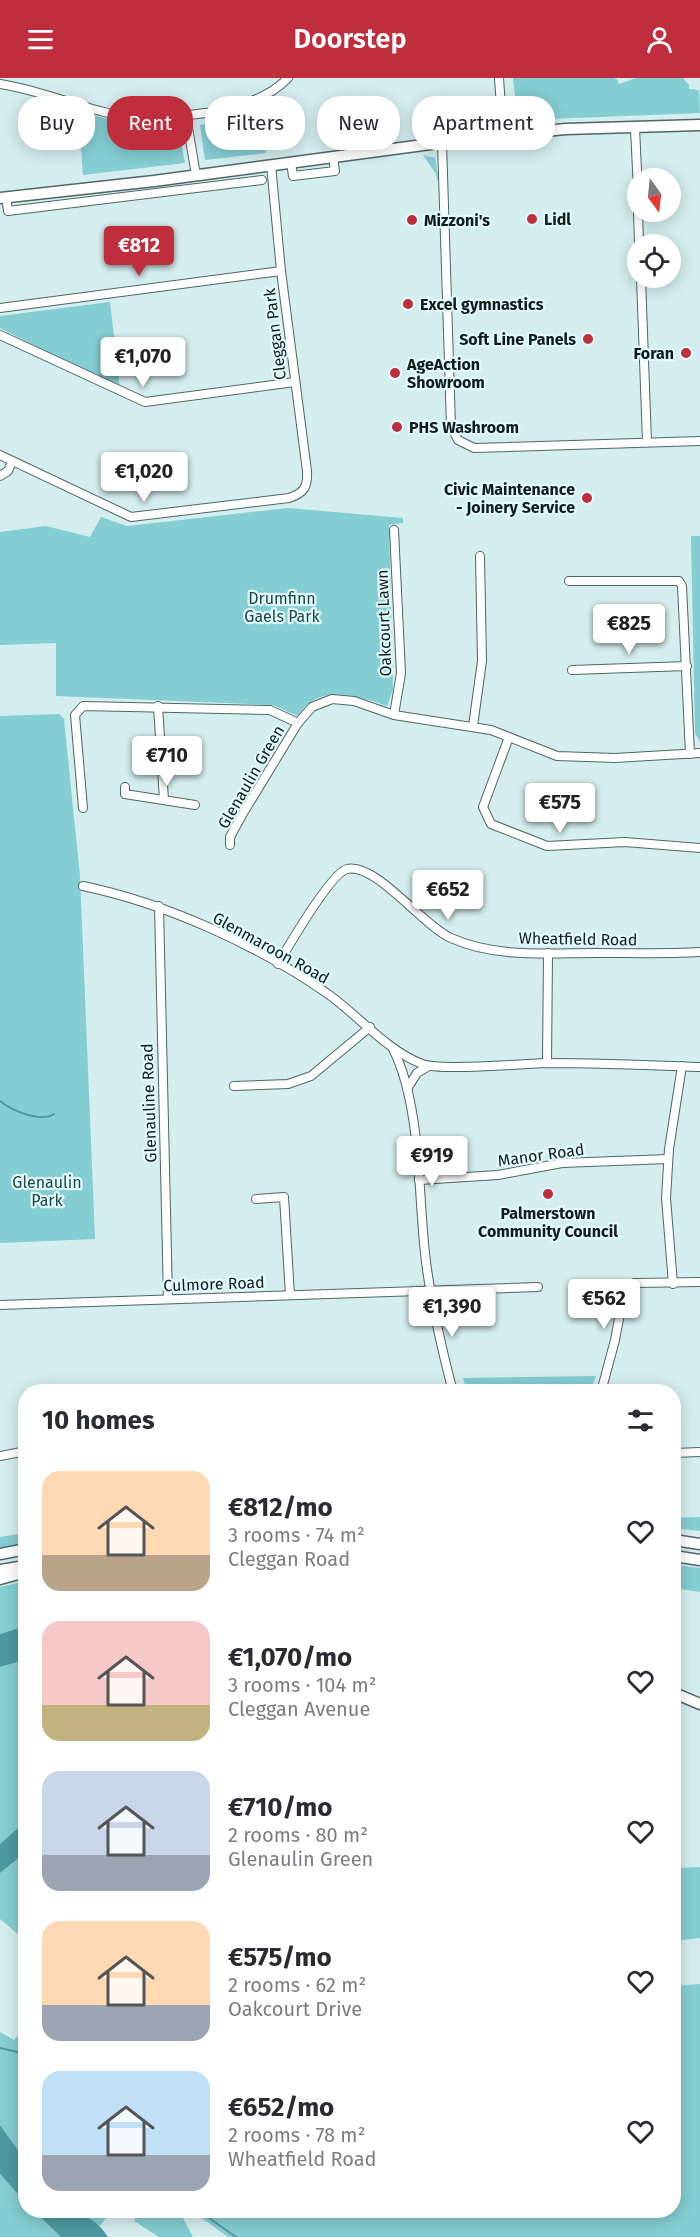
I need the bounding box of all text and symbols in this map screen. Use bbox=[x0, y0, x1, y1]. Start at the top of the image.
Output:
icon: menu bbox=[24, 23, 57, 56]
text: Doorstep bbox=[293, 23, 407, 55]
icon: person bbox=[643, 23, 676, 56]
chip: Buy bbox=[18, 96, 95, 150]
chip: Rent bbox=[107, 96, 193, 150]
chip: Filters bbox=[205, 96, 305, 150]
chip: New bbox=[317, 96, 400, 150]
chip: Apartment bbox=[412, 96, 555, 150]
north arrow bbox=[627, 168, 681, 222]
map controls bbox=[627, 168, 681, 288]
place label: Lidl bbox=[544, 210, 571, 229]
place label: Mizzoni's bbox=[424, 211, 490, 230]
marker: Lidl bbox=[525, 212, 539, 226]
marker: Mizzoni's bbox=[405, 213, 419, 227]
pin: €812 bbox=[103, 226, 175, 277]
text: €812 bbox=[118, 233, 160, 257]
button: locate bbox=[627, 234, 681, 288]
street label: Cleggan Park bbox=[260, 286, 290, 381]
place label: Excel gymnastics bbox=[420, 295, 544, 314]
marker: Excel gymnastics bbox=[401, 297, 415, 311]
place label: Soft Line Panels bbox=[459, 330, 576, 349]
marker: Soft Line Panels bbox=[581, 332, 595, 346]
pin: €1,070 bbox=[94, 337, 192, 388]
text: €1,070 bbox=[114, 344, 172, 368]
place label: Foran bbox=[634, 344, 674, 363]
marker: Foran bbox=[679, 346, 693, 360]
place label: AgeAction Showroom bbox=[406, 355, 485, 392]
marker: AgeAction Showroom bbox=[388, 366, 402, 380]
place label: PHS Washroom bbox=[409, 418, 519, 437]
marker: PHS Washroom bbox=[390, 420, 404, 434]
pin: €1,020 bbox=[95, 452, 193, 503]
text: €1,020 bbox=[115, 459, 173, 483]
place label: Civic Maintenance - Joinery Service bbox=[444, 480, 575, 517]
marker: Civic Maintenance - Joinery Service bbox=[580, 491, 594, 505]
street label: Oakcourt Lawn bbox=[373, 569, 395, 677]
park label: Drumfinn Gaels Park bbox=[244, 589, 321, 626]
pin: €825 bbox=[593, 604, 665, 655]
text: €825 bbox=[607, 611, 651, 635]
street label: Glenaulin Green bbox=[214, 722, 288, 832]
pin: €710 bbox=[131, 736, 203, 787]
text: €710 bbox=[146, 743, 188, 767]
pin: €575 bbox=[524, 783, 596, 834]
text: €575 bbox=[539, 790, 581, 814]
pin: €652 bbox=[412, 870, 484, 921]
text: €652 bbox=[426, 877, 470, 901]
street label: Glenmaroon Road bbox=[209, 908, 333, 988]
street label: Wheatfield Road bbox=[518, 928, 638, 950]
street label: Glenauline Road bbox=[137, 1043, 161, 1163]
pin: €919 bbox=[396, 1136, 468, 1187]
street label: Manor Road bbox=[497, 1140, 585, 1170]
text: €919 bbox=[411, 1143, 453, 1167]
park label: Glenaulin Park bbox=[12, 1173, 82, 1210]
marker: Palmerstown Community Council bbox=[541, 1187, 555, 1201]
place label: Palmerstown Community Council bbox=[478, 1204, 618, 1241]
street label: Culmore Road bbox=[163, 1273, 265, 1295]
pin: €562 bbox=[568, 1279, 640, 1330]
text: €562 bbox=[582, 1286, 626, 1310]
pin: €1,390 bbox=[403, 1287, 501, 1338]
text: €1,390 bbox=[423, 1294, 481, 1318]
icon: filters bbox=[624, 1404, 657, 1437]
text: 10 homes bbox=[42, 1405, 155, 1436]
text: €812/mo bbox=[228, 1492, 333, 1523]
icon: home bbox=[90, 1495, 162, 1567]
icon: heart bbox=[624, 1515, 657, 1548]
text: 3 rooms · 74 m² bbox=[228, 1523, 365, 1547]
text: Cleggan Road bbox=[228, 1547, 350, 1571]
text: €1,070/mo bbox=[228, 1642, 352, 1673]
icon: home bbox=[90, 1645, 162, 1717]
icon: heart bbox=[624, 1665, 657, 1698]
text: 3 rooms · 104 m² bbox=[228, 1673, 376, 1697]
text: Cleggan Avenue bbox=[228, 1697, 370, 1721]
text: €710/mo bbox=[228, 1792, 332, 1823]
icon: home bbox=[90, 1795, 162, 1867]
icon: heart bbox=[624, 1815, 657, 1848]
text: 2 rooms · 80 m² bbox=[228, 1823, 368, 1847]
text: Glenaulin Green bbox=[228, 1847, 373, 1871]
text: €575/mo bbox=[228, 1942, 332, 1973]
icon: home bbox=[90, 1945, 162, 2017]
icon: heart bbox=[624, 1965, 657, 1998]
text: 2 rooms · 62 m² bbox=[228, 1973, 366, 1997]
text: Oakcourt Drive bbox=[228, 1997, 362, 2021]
text: €652/mo bbox=[228, 2092, 334, 2123]
icon: home bbox=[90, 2095, 162, 2167]
icon: heart bbox=[624, 2115, 657, 2148]
text: 2 rooms · 78 m² bbox=[228, 2123, 365, 2147]
text: Wheatfield Road bbox=[228, 2147, 377, 2171]

